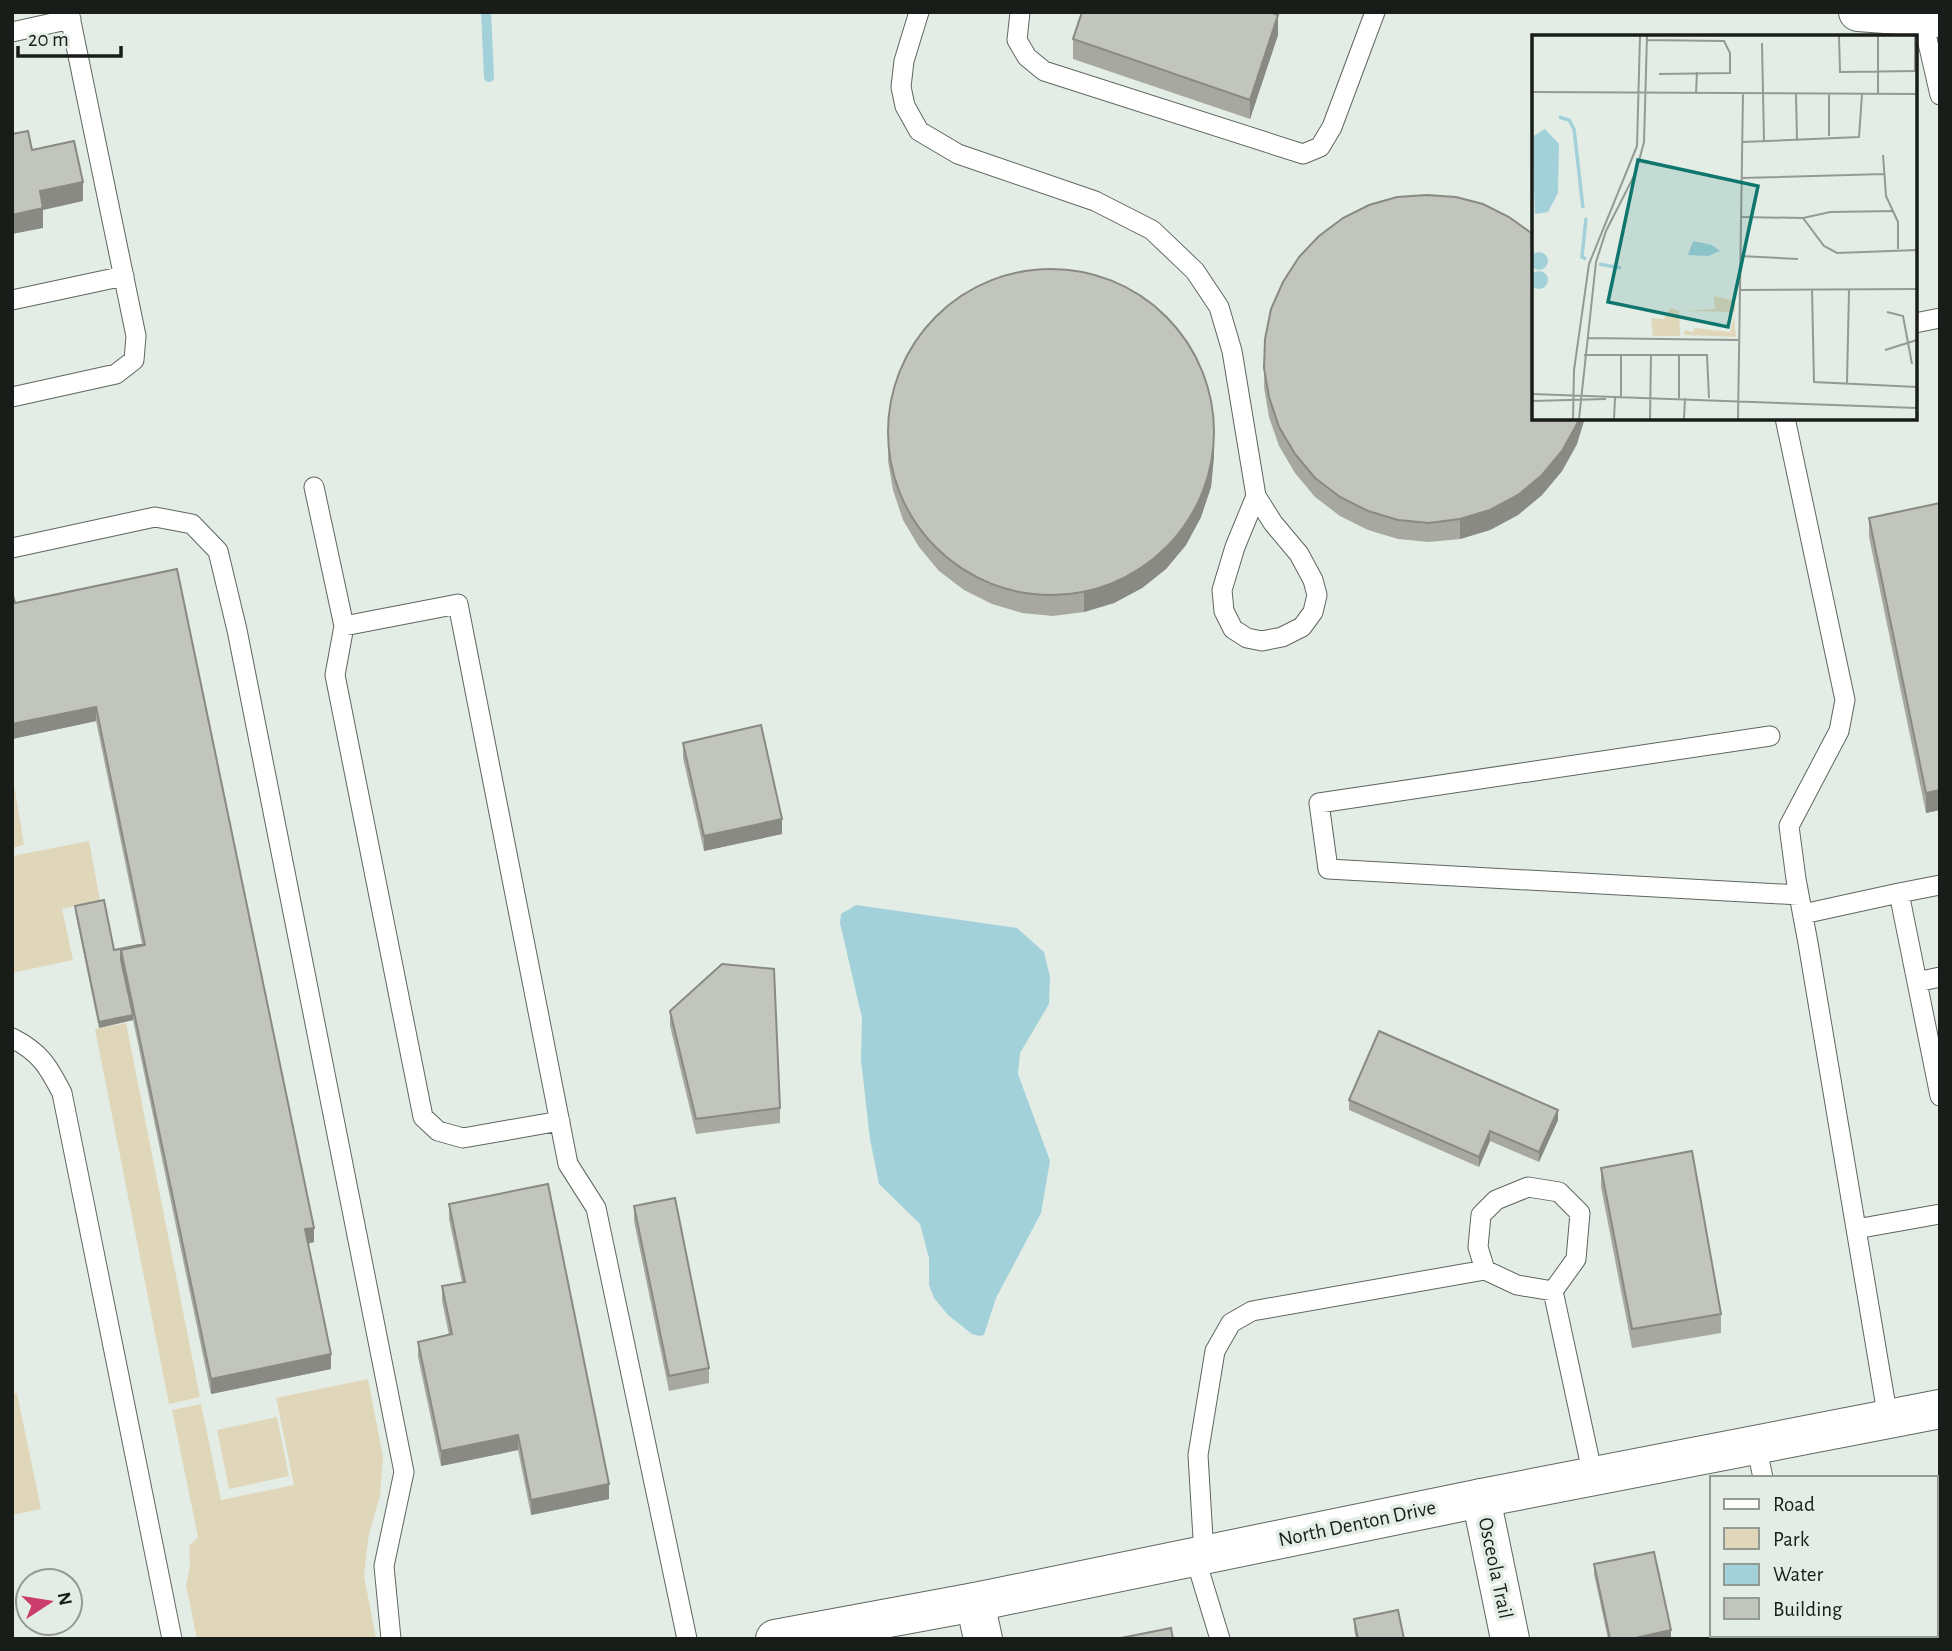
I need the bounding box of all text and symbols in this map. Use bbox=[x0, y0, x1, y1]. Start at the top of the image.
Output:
scale bar bbox=[18, 14, 121, 58]
text: 20 m bbox=[28, 29, 69, 50]
inset map bbox=[1532, 35, 1917, 420]
legend bbox=[1710, 1476, 1938, 1637]
text: Road bbox=[1773, 1494, 1815, 1515]
street label: North Denton Drive bbox=[1276, 1497, 1438, 1550]
street label: Osceola Trail bbox=[1475, 1516, 1516, 1621]
text: Park bbox=[1773, 1529, 1810, 1550]
text: Water bbox=[1773, 1564, 1823, 1585]
north arrow bbox=[14, 1567, 84, 1637]
text: N bbox=[53, 1590, 75, 1607]
text: Building bbox=[1773, 1599, 1843, 1620]

